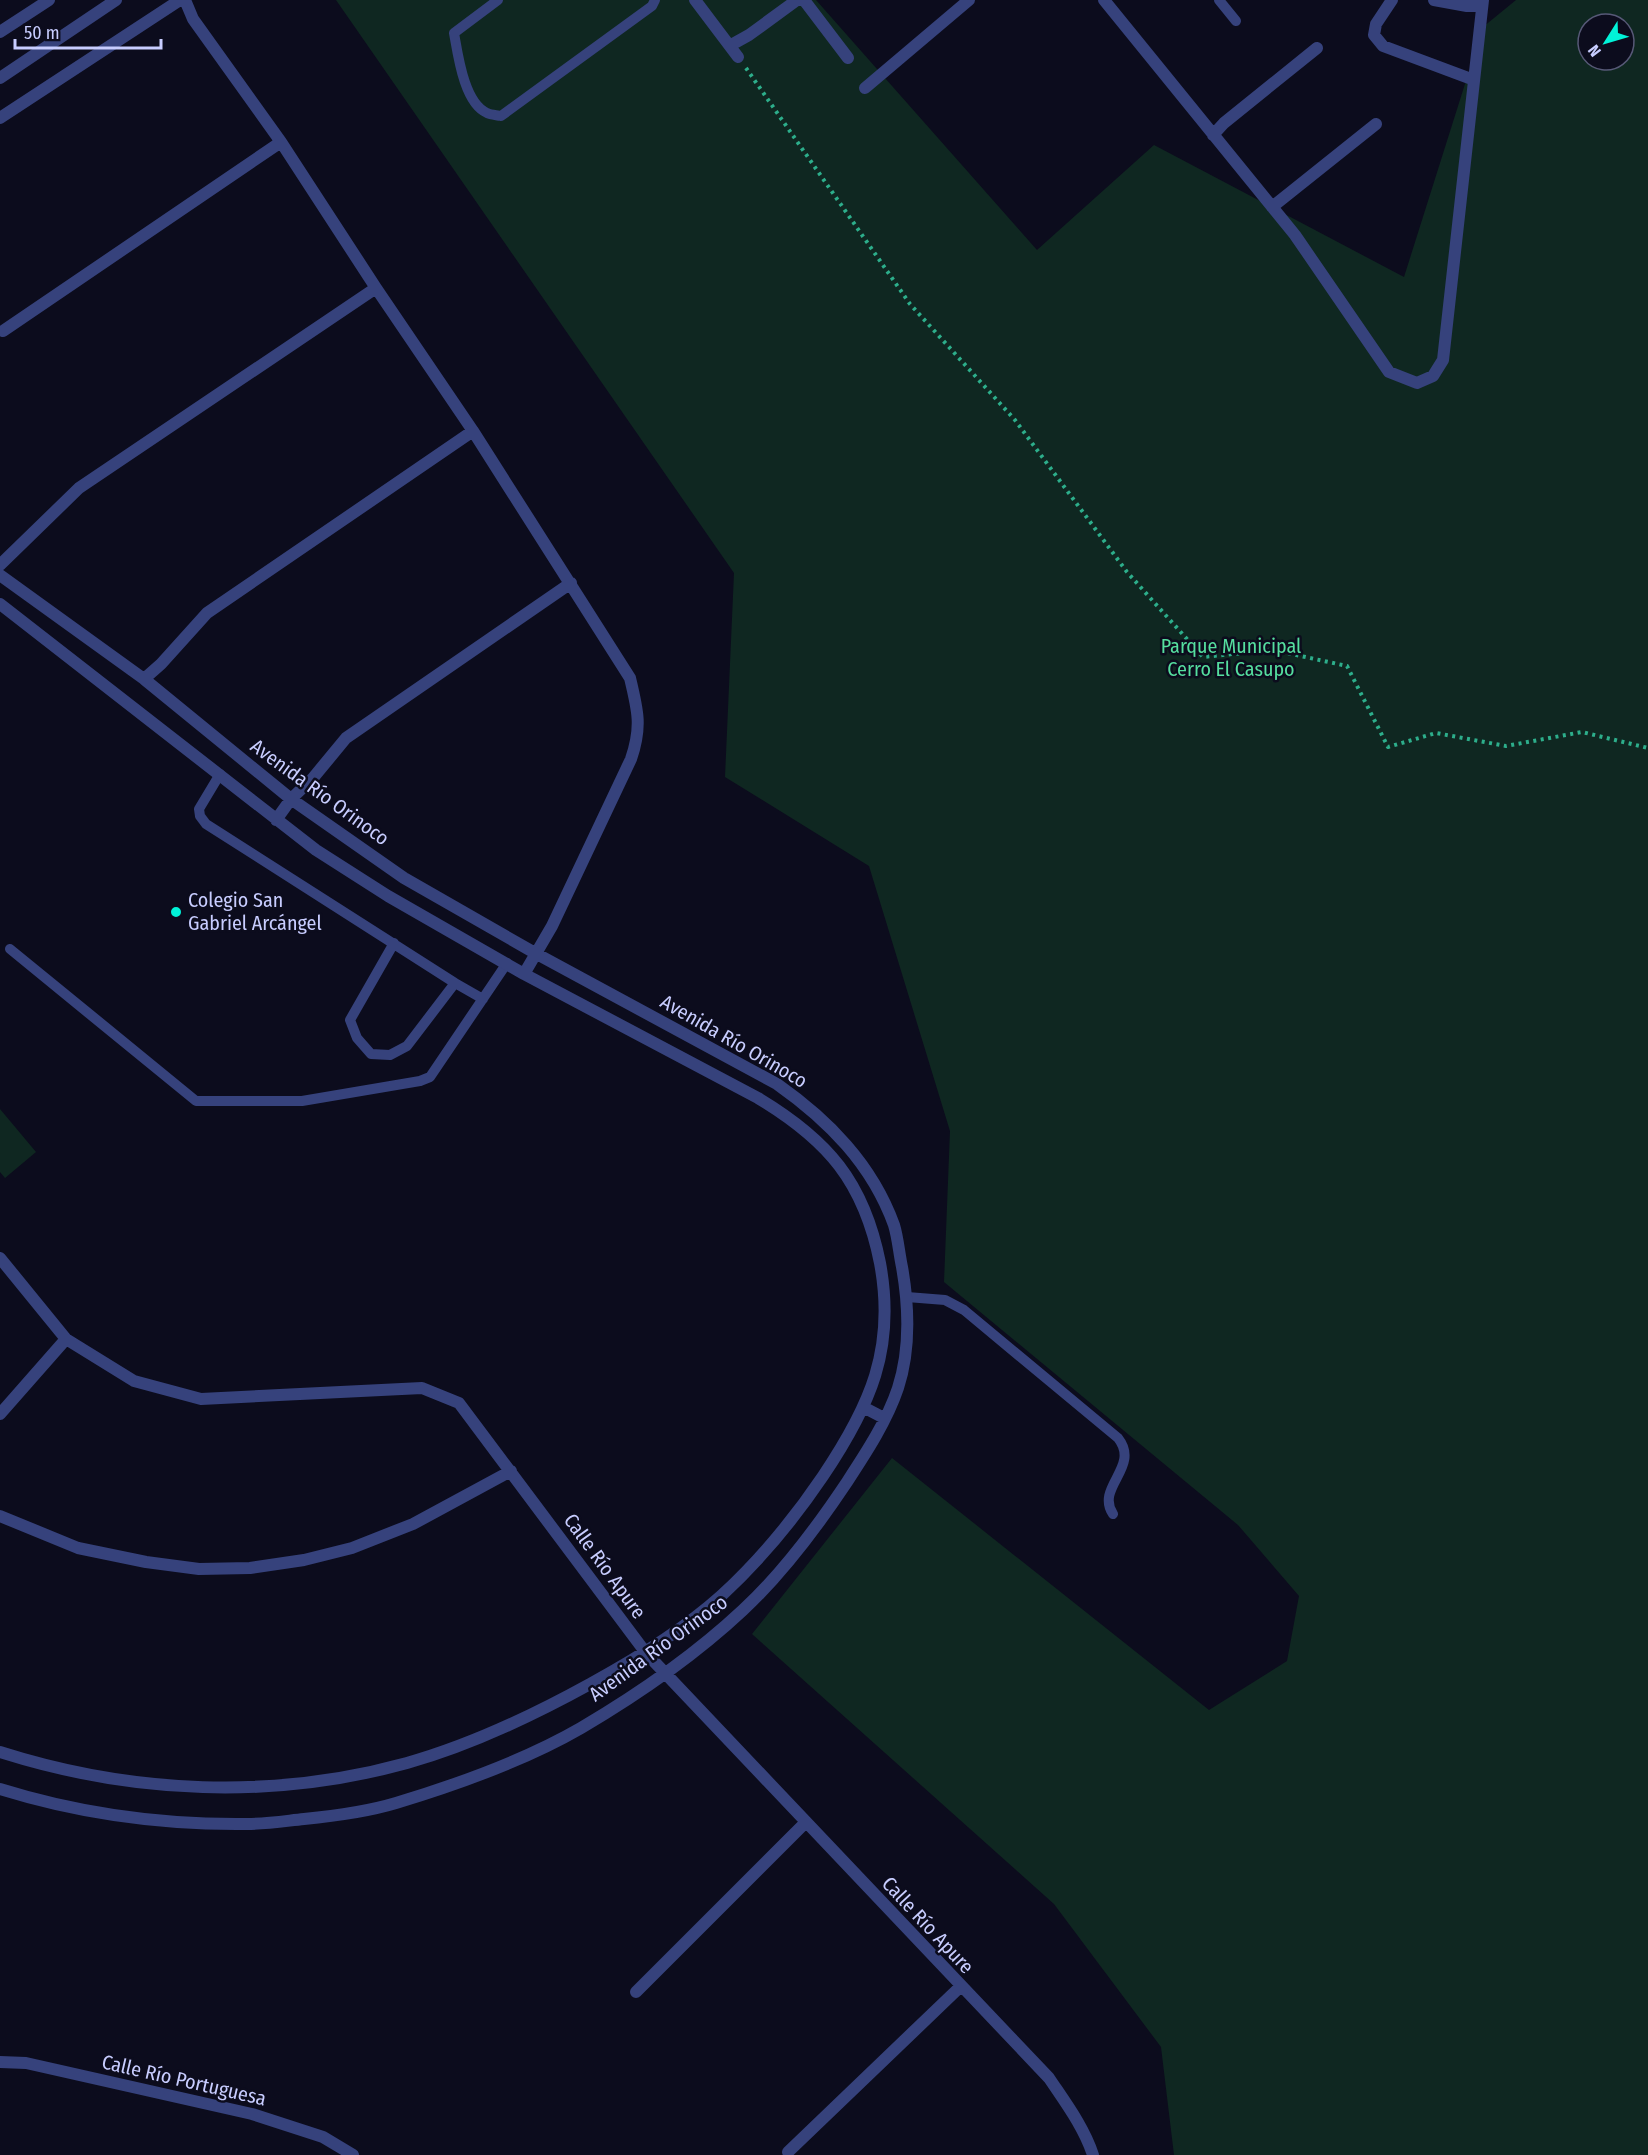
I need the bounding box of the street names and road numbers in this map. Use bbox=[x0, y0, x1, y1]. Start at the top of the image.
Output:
street label: Avenida Río Orinoco bbox=[246, 734, 394, 850]
street label: Avenida Río Orinoco bbox=[656, 989, 812, 1093]
street label: Calle Río Apure bbox=[559, 1509, 651, 1623]
street label: Avenida Río Orinoco bbox=[584, 1590, 732, 1706]
street label: Calle Río Apure bbox=[877, 1872, 979, 1978]
street label: Calle Río Portuguesa bbox=[100, 2049, 268, 2111]

